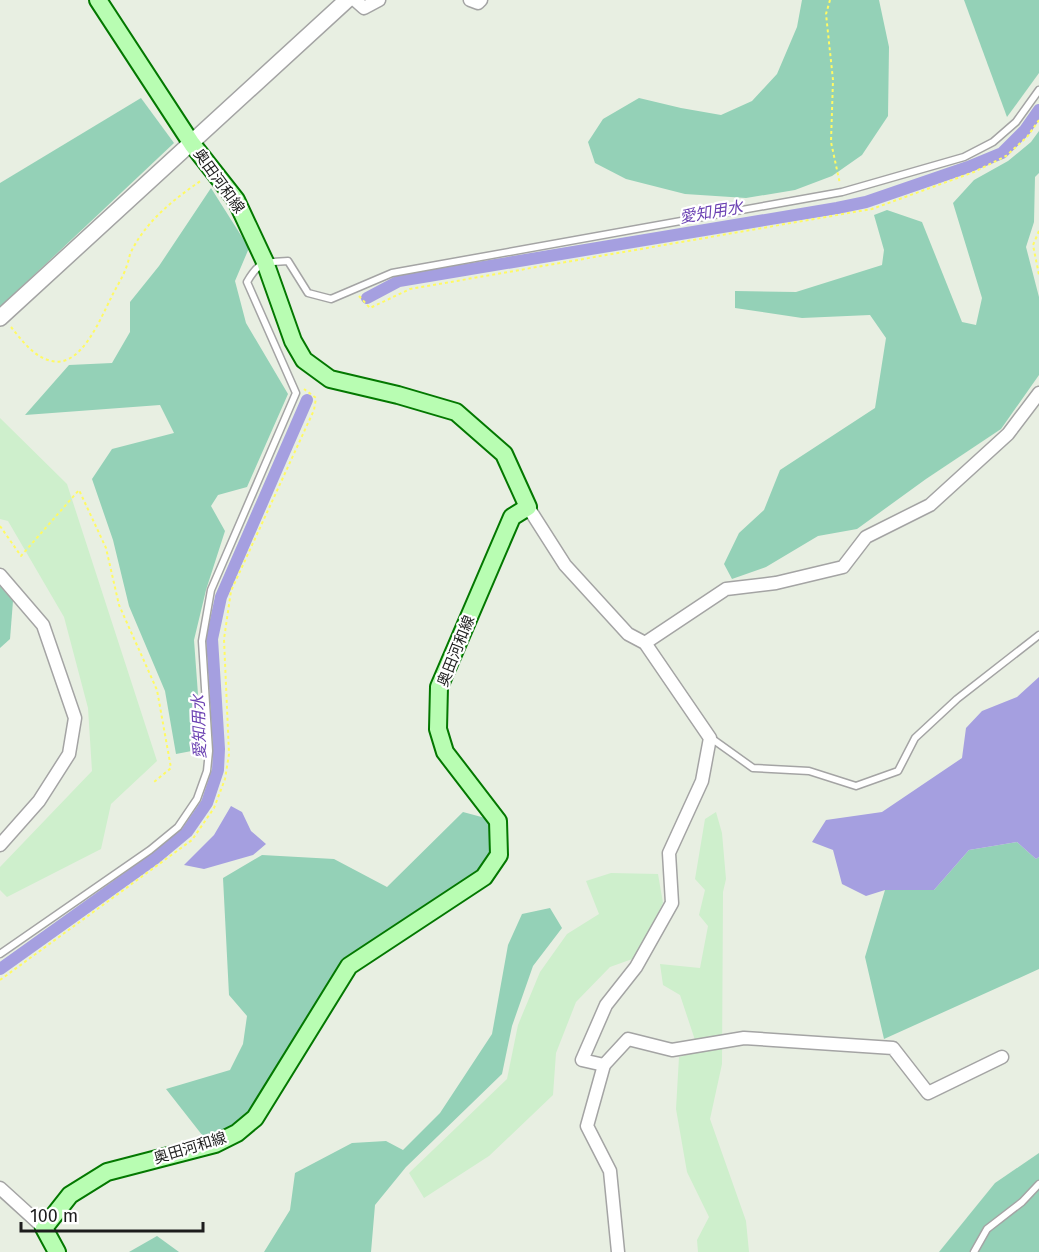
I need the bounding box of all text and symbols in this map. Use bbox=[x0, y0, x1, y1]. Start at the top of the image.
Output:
street label: 奥田河和線 bbox=[190, 145, 248, 217]
water label: 愛知用水 bbox=[678, 197, 746, 227]
street label: 奥田河和線 bbox=[434, 613, 478, 689]
water label: 愛知用水 bbox=[188, 693, 210, 759]
street label: 奥田河和線 bbox=[151, 1128, 229, 1168]
scale bar bbox=[21, 1195, 202, 1233]
text: 100 m bbox=[30, 1205, 78, 1227]

